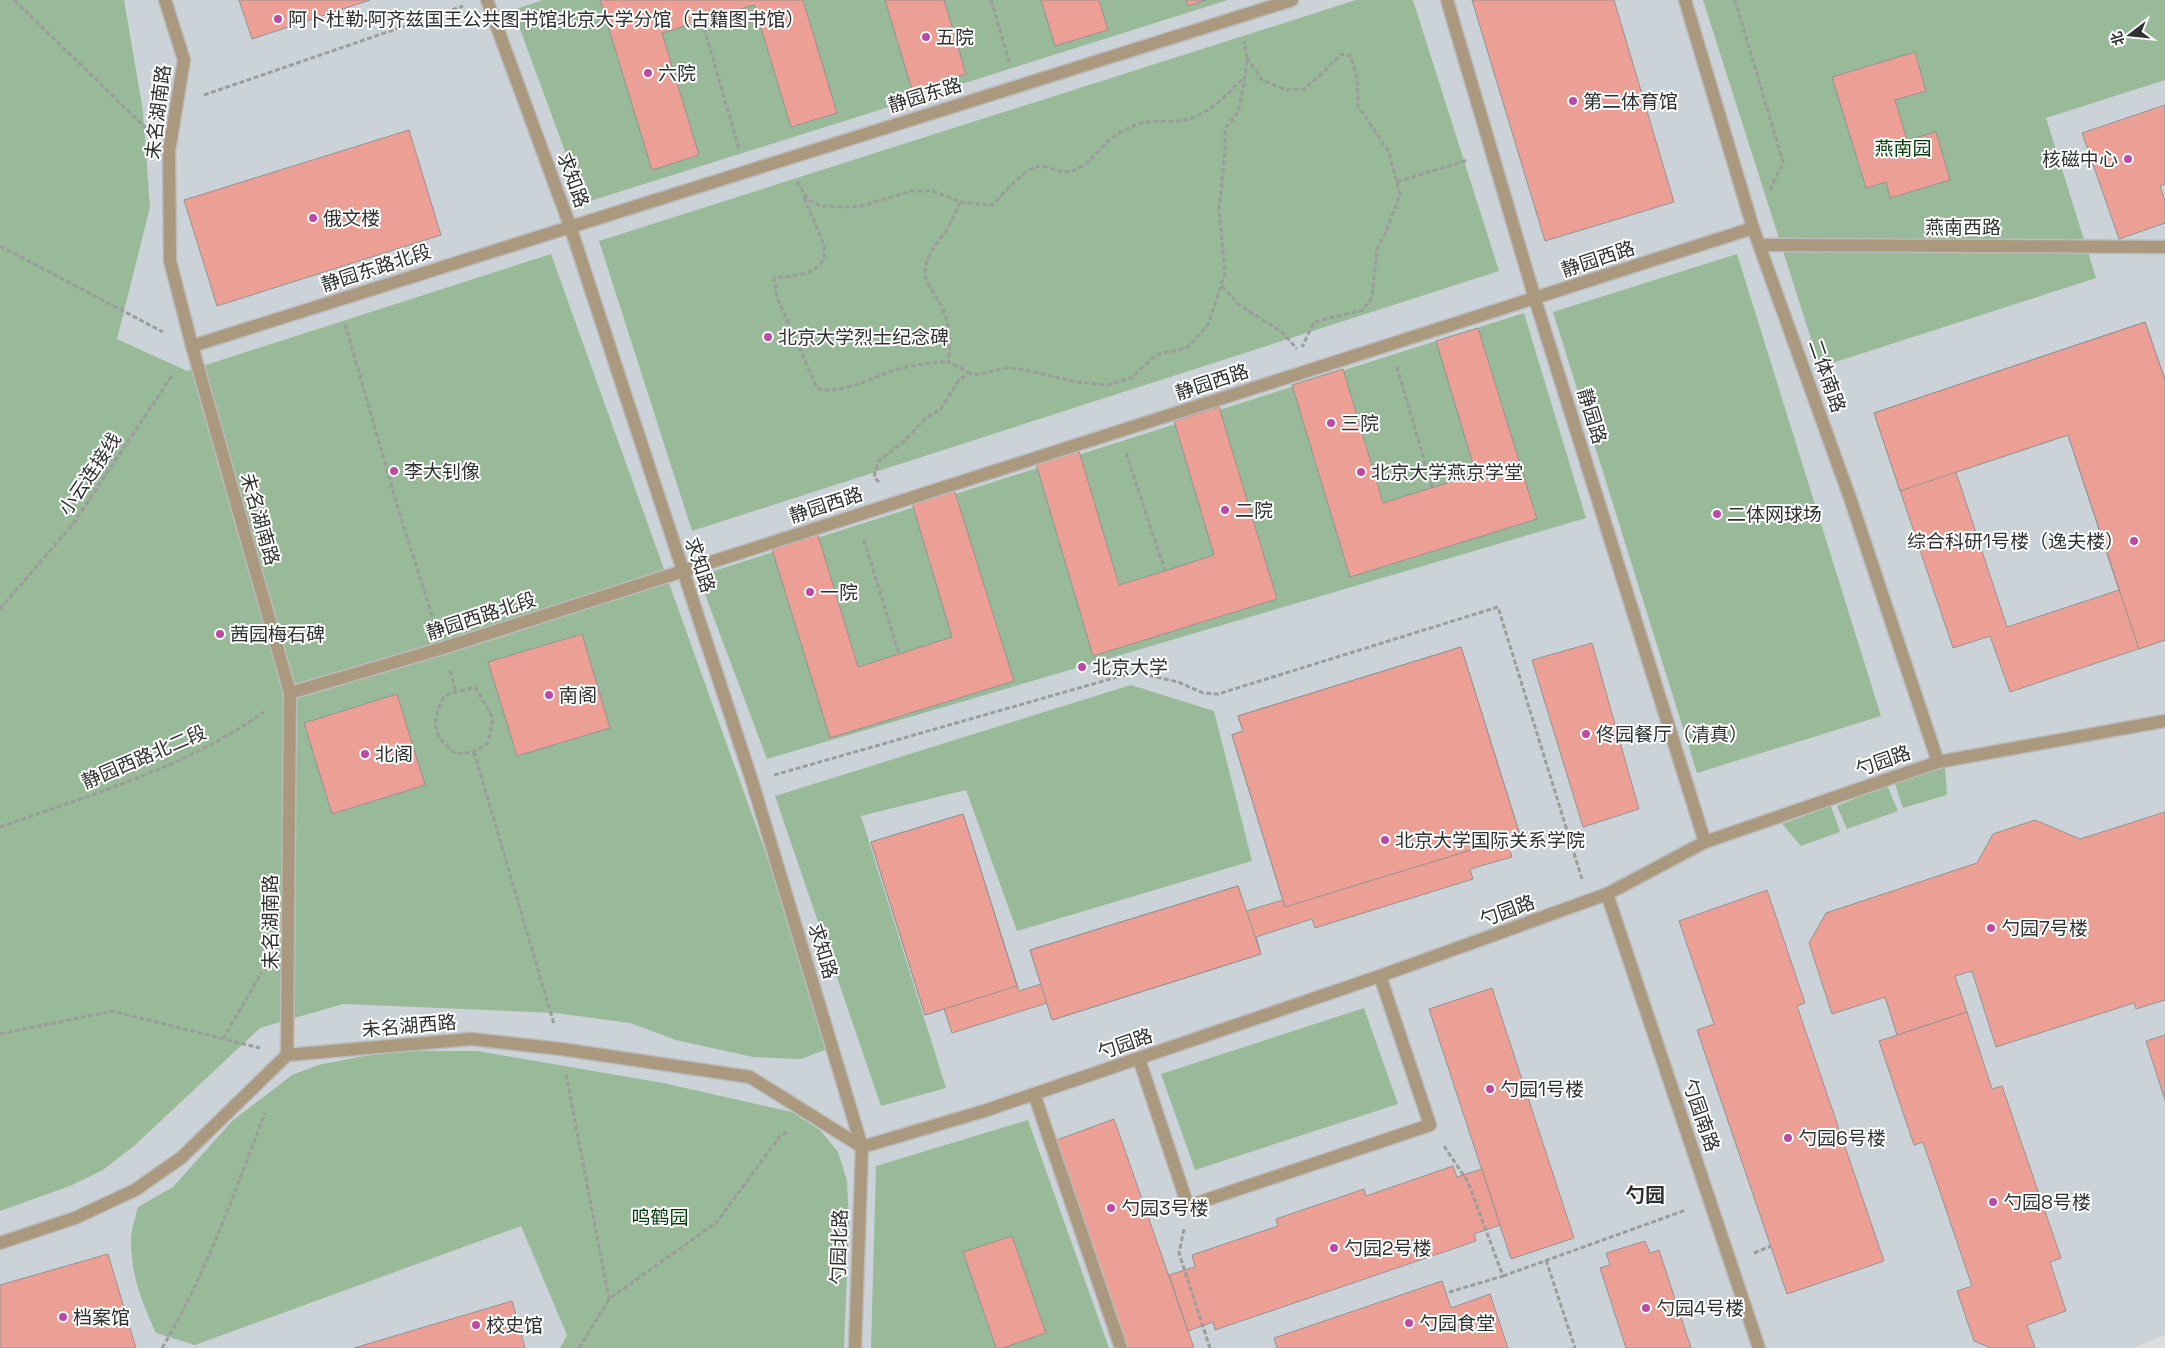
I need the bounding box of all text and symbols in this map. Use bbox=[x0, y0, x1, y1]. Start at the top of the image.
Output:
place label: 阿卜杜勒·阿齐兹国王公共图书馆北京大学分馆（古籍图书馆） bbox=[288, 7, 805, 32]
north arrow bbox=[2105, 10, 2155, 60]
marker: 阿卜杜勒·阿齐兹国王公共图书馆北京大学分馆（古籍图书馆） bbox=[272, 13, 284, 25]
place label: 五院 bbox=[936, 25, 974, 50]
text: 北 bbox=[2107, 29, 2128, 48]
marker: 五院 bbox=[920, 31, 932, 43]
place label: 六院 bbox=[658, 61, 696, 86]
street label: 未名湖南路 bbox=[140, 63, 176, 161]
marker: 六院 bbox=[642, 67, 654, 79]
street label: 静园东路 bbox=[885, 72, 965, 118]
place label: 第二体育馆 bbox=[1583, 89, 1678, 114]
marker: 第二体育馆 bbox=[1567, 95, 1579, 107]
park label: 燕南园 bbox=[1874, 136, 1932, 161]
place label: 核磁中心 bbox=[2042, 147, 2118, 172]
street label: 求知路 bbox=[552, 149, 594, 211]
marker: 核磁中心 bbox=[2122, 153, 2134, 165]
place label: 俄文楼 bbox=[323, 206, 380, 231]
marker: 俄文楼 bbox=[307, 212, 319, 224]
street label: 燕南西路 bbox=[1925, 215, 2001, 240]
street label: 静园西路 bbox=[1558, 235, 1638, 283]
street label: 静园东路北段 bbox=[318, 238, 434, 298]
place label: 北京大学烈士纪念碑 bbox=[778, 325, 949, 350]
marker: 北京大学烈士纪念碑 bbox=[762, 331, 774, 343]
street label: 二体南路 bbox=[1803, 336, 1851, 416]
street label: 静园西路 bbox=[1172, 358, 1252, 406]
street label: 静园路 bbox=[1572, 385, 1612, 447]
place label: 三院 bbox=[1341, 411, 1379, 436]
marker: 三院 bbox=[1325, 417, 1337, 429]
street label: 小云连接线 bbox=[53, 428, 127, 520]
place label: 李大钊像 bbox=[404, 459, 480, 484]
place label: 北京大学燕京学堂 bbox=[1371, 460, 1523, 485]
marker: 李大钊像 bbox=[388, 465, 400, 477]
marker: 北京大学燕京学堂 bbox=[1355, 466, 1367, 478]
street label: 未名湖南路 bbox=[235, 470, 285, 568]
street label: 静园西路 bbox=[786, 481, 866, 529]
place label: 二院 bbox=[1235, 498, 1273, 523]
place label: 二体网球场 bbox=[1727, 502, 1822, 527]
marker: 二院 bbox=[1219, 504, 1231, 516]
marker: 二体网球场 bbox=[1711, 508, 1723, 520]
place label: 综合科研1号楼（逸夫楼） bbox=[1907, 529, 2124, 554]
street label: 求知路 bbox=[679, 534, 721, 596]
marker: 综合科研1号楼（逸夫楼） bbox=[2128, 535, 2140, 547]
place label: 一院 bbox=[820, 580, 858, 605]
street label: 静园西路北段 bbox=[423, 586, 539, 646]
marker: 一院 bbox=[804, 586, 816, 598]
place label: 茜园梅石碑 bbox=[230, 622, 325, 647]
marker: 茜园梅石碑 bbox=[214, 628, 226, 640]
place label: 北京大学 bbox=[1092, 655, 1168, 680]
marker: 北京大学 bbox=[1076, 661, 1088, 673]
place label: 南阁 bbox=[559, 683, 597, 708]
marker: 南阁 bbox=[543, 689, 555, 701]
street label: 静园西路北二段 bbox=[78, 720, 210, 794]
place label: 佟园餐厅（清真） bbox=[1596, 722, 1748, 747]
marker: 佟园餐厅（清真） bbox=[1580, 728, 1592, 740]
street label: 勺园路 bbox=[1852, 740, 1914, 782]
place label: 北阁 bbox=[375, 742, 413, 767]
marker: 北阁 bbox=[359, 748, 371, 760]
place label: 北京大学国际关系学院 bbox=[1395, 828, 1585, 853]
marker: 北京大学国际关系学院 bbox=[1379, 834, 1391, 846]
street label: 未名湖南路 bbox=[258, 874, 283, 970]
street label: 勺园路 bbox=[1476, 890, 1538, 932]
place label: 勺园7号楼 bbox=[2001, 916, 2088, 941]
street label: 求知路 bbox=[803, 920, 843, 982]
marker: 勺园7号楼 bbox=[1985, 922, 1997, 934]
street label: 未名湖西路 bbox=[361, 1009, 457, 1043]
street label: 勺园路 bbox=[1094, 1023, 1156, 1065]
street label: 勺园南路 bbox=[1677, 1075, 1725, 1155]
place label: 勺园1号楼 bbox=[1500, 1077, 1584, 1102]
marker: 勺园1号楼 bbox=[1484, 1083, 1496, 1095]
place label: 勺园6号楼 bbox=[1798, 1126, 1886, 1151]
marker: 勺园6号楼 bbox=[1782, 1132, 1794, 1144]
district label: 勺园 bbox=[1625, 1182, 1665, 1208]
place label: 勺园8号楼 bbox=[2003, 1190, 2091, 1215]
place label: 勺园3号楼 bbox=[1121, 1196, 1208, 1221]
marker: 勺园8号楼 bbox=[1987, 1196, 1999, 1208]
marker: 勺园3号楼 bbox=[1105, 1202, 1117, 1214]
park label: 鸣鹤园 bbox=[631, 1205, 689, 1230]
street label: 勺园北路 bbox=[825, 1209, 853, 1285]
place label: 勺园2号楼 bbox=[1344, 1236, 1431, 1261]
marker: 勺园2号楼 bbox=[1328, 1242, 1340, 1254]
place label: 勺园4号楼 bbox=[1656, 1296, 1744, 1321]
marker: 勺园4号楼 bbox=[1640, 1302, 1652, 1314]
place label: 档案馆 bbox=[73, 1305, 130, 1330]
marker: 档案馆 bbox=[57, 1311, 69, 1323]
place label: 勺园食堂 bbox=[1419, 1311, 1495, 1336]
place label: 校史馆 bbox=[486, 1313, 543, 1338]
marker: 勺园食堂 bbox=[1403, 1317, 1415, 1329]
marker: 校史馆 bbox=[470, 1319, 482, 1331]

